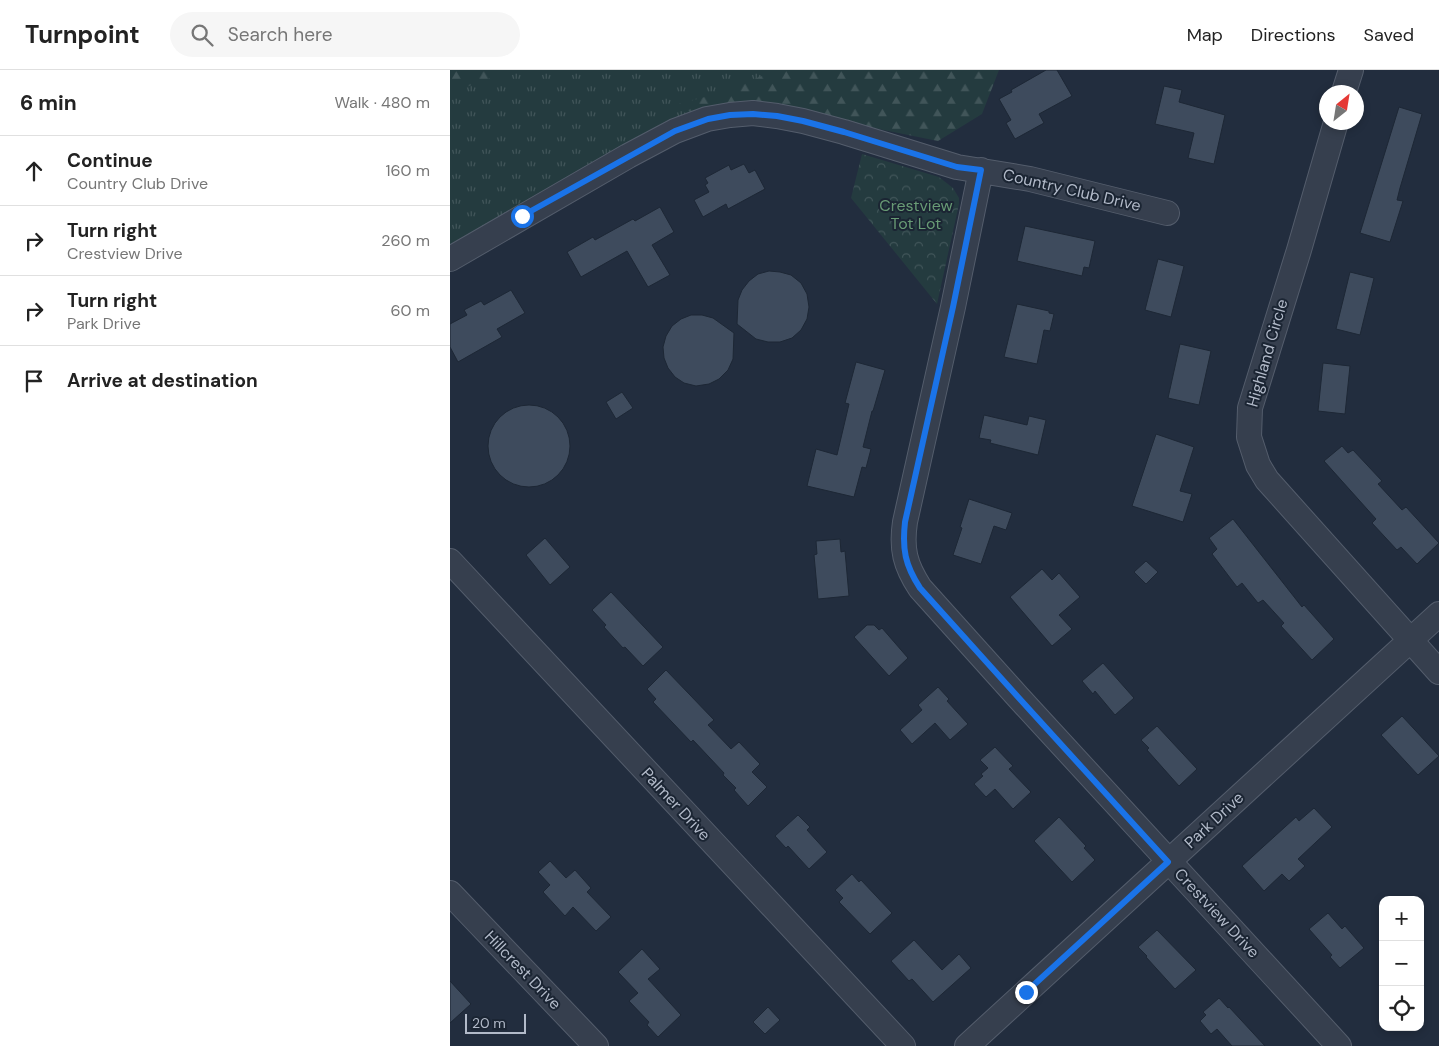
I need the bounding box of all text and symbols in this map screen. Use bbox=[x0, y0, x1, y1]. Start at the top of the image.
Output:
search box bbox=[170, 12, 520, 57]
text: Turnpoint bbox=[25, 19, 140, 50]
icon: search bbox=[188, 21, 216, 49]
text: Search here bbox=[228, 22, 333, 47]
text: Map bbox=[1187, 23, 1223, 47]
text: Directions bbox=[1251, 23, 1336, 47]
text: Saved bbox=[1364, 23, 1414, 47]
north arrow bbox=[1319, 85, 1364, 130]
text: 6 min bbox=[20, 89, 77, 117]
text: Walk · 480 m bbox=[334, 92, 430, 113]
text: Continue bbox=[67, 148, 153, 173]
icon: ahead bbox=[20, 157, 48, 185]
text: 160 m bbox=[386, 160, 430, 181]
street label: Country Club Drive bbox=[1001, 164, 1143, 216]
text: Country Club Drive bbox=[67, 173, 208, 194]
park label: Crestview Tot Lot bbox=[879, 195, 953, 234]
route start bbox=[511, 205, 534, 228]
text: Turn right bbox=[67, 218, 157, 243]
icon: right bbox=[20, 227, 48, 255]
text: 260 m bbox=[381, 230, 430, 251]
text: Crestview Drive bbox=[67, 243, 183, 264]
text: Turn right bbox=[67, 288, 157, 313]
icon: right bbox=[20, 297, 48, 325]
street label: Highland Circle bbox=[1242, 297, 1292, 409]
text: 60 m bbox=[390, 300, 430, 321]
text: Park Drive bbox=[67, 313, 141, 334]
icon: arrive bbox=[20, 367, 48, 395]
text: Arrive at destination bbox=[67, 368, 258, 393]
street label: Palmer Drive bbox=[637, 763, 715, 845]
street label: Park Drive bbox=[1180, 787, 1248, 853]
street label: Crestview Drive bbox=[1170, 864, 1264, 962]
map controls bbox=[1379, 896, 1424, 1031]
button: + bbox=[1379, 896, 1424, 941]
street label: Hillcrest Drive bbox=[480, 926, 566, 1014]
button: − bbox=[1379, 941, 1424, 986]
route end bbox=[1015, 981, 1038, 1004]
button: locate bbox=[1379, 986, 1424, 1031]
scale bar bbox=[465, 1011, 526, 1034]
text: 20 m bbox=[472, 1014, 506, 1032]

